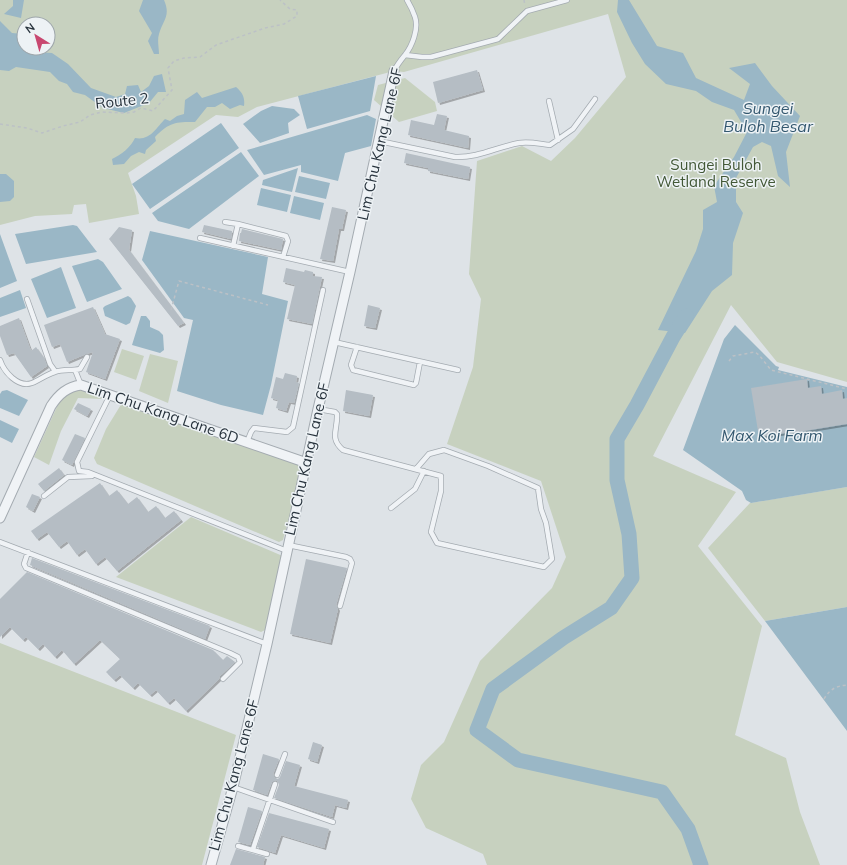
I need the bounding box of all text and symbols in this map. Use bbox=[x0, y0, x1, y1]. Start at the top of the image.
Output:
north arrow bbox=[16, 16, 56, 56]
text: N bbox=[22, 20, 38, 36]
street label: Lim Chu Kang Lane 6F bbox=[353, 66, 406, 222]
street label: Route 2 bbox=[94, 88, 150, 113]
water label: Sungei Buloh Besar bbox=[723, 98, 814, 136]
park label: Sungei Buloh Wetland Reserve bbox=[656, 155, 776, 191]
street label: Lim Chu Kang Lane 6D bbox=[85, 378, 241, 447]
street label: Lim Chu Kang Lane 6F bbox=[280, 381, 333, 537]
water label: Max Koi Farm bbox=[721, 425, 823, 445]
street label: Lim Chu Kang Lane 6F bbox=[204, 697, 263, 853]

